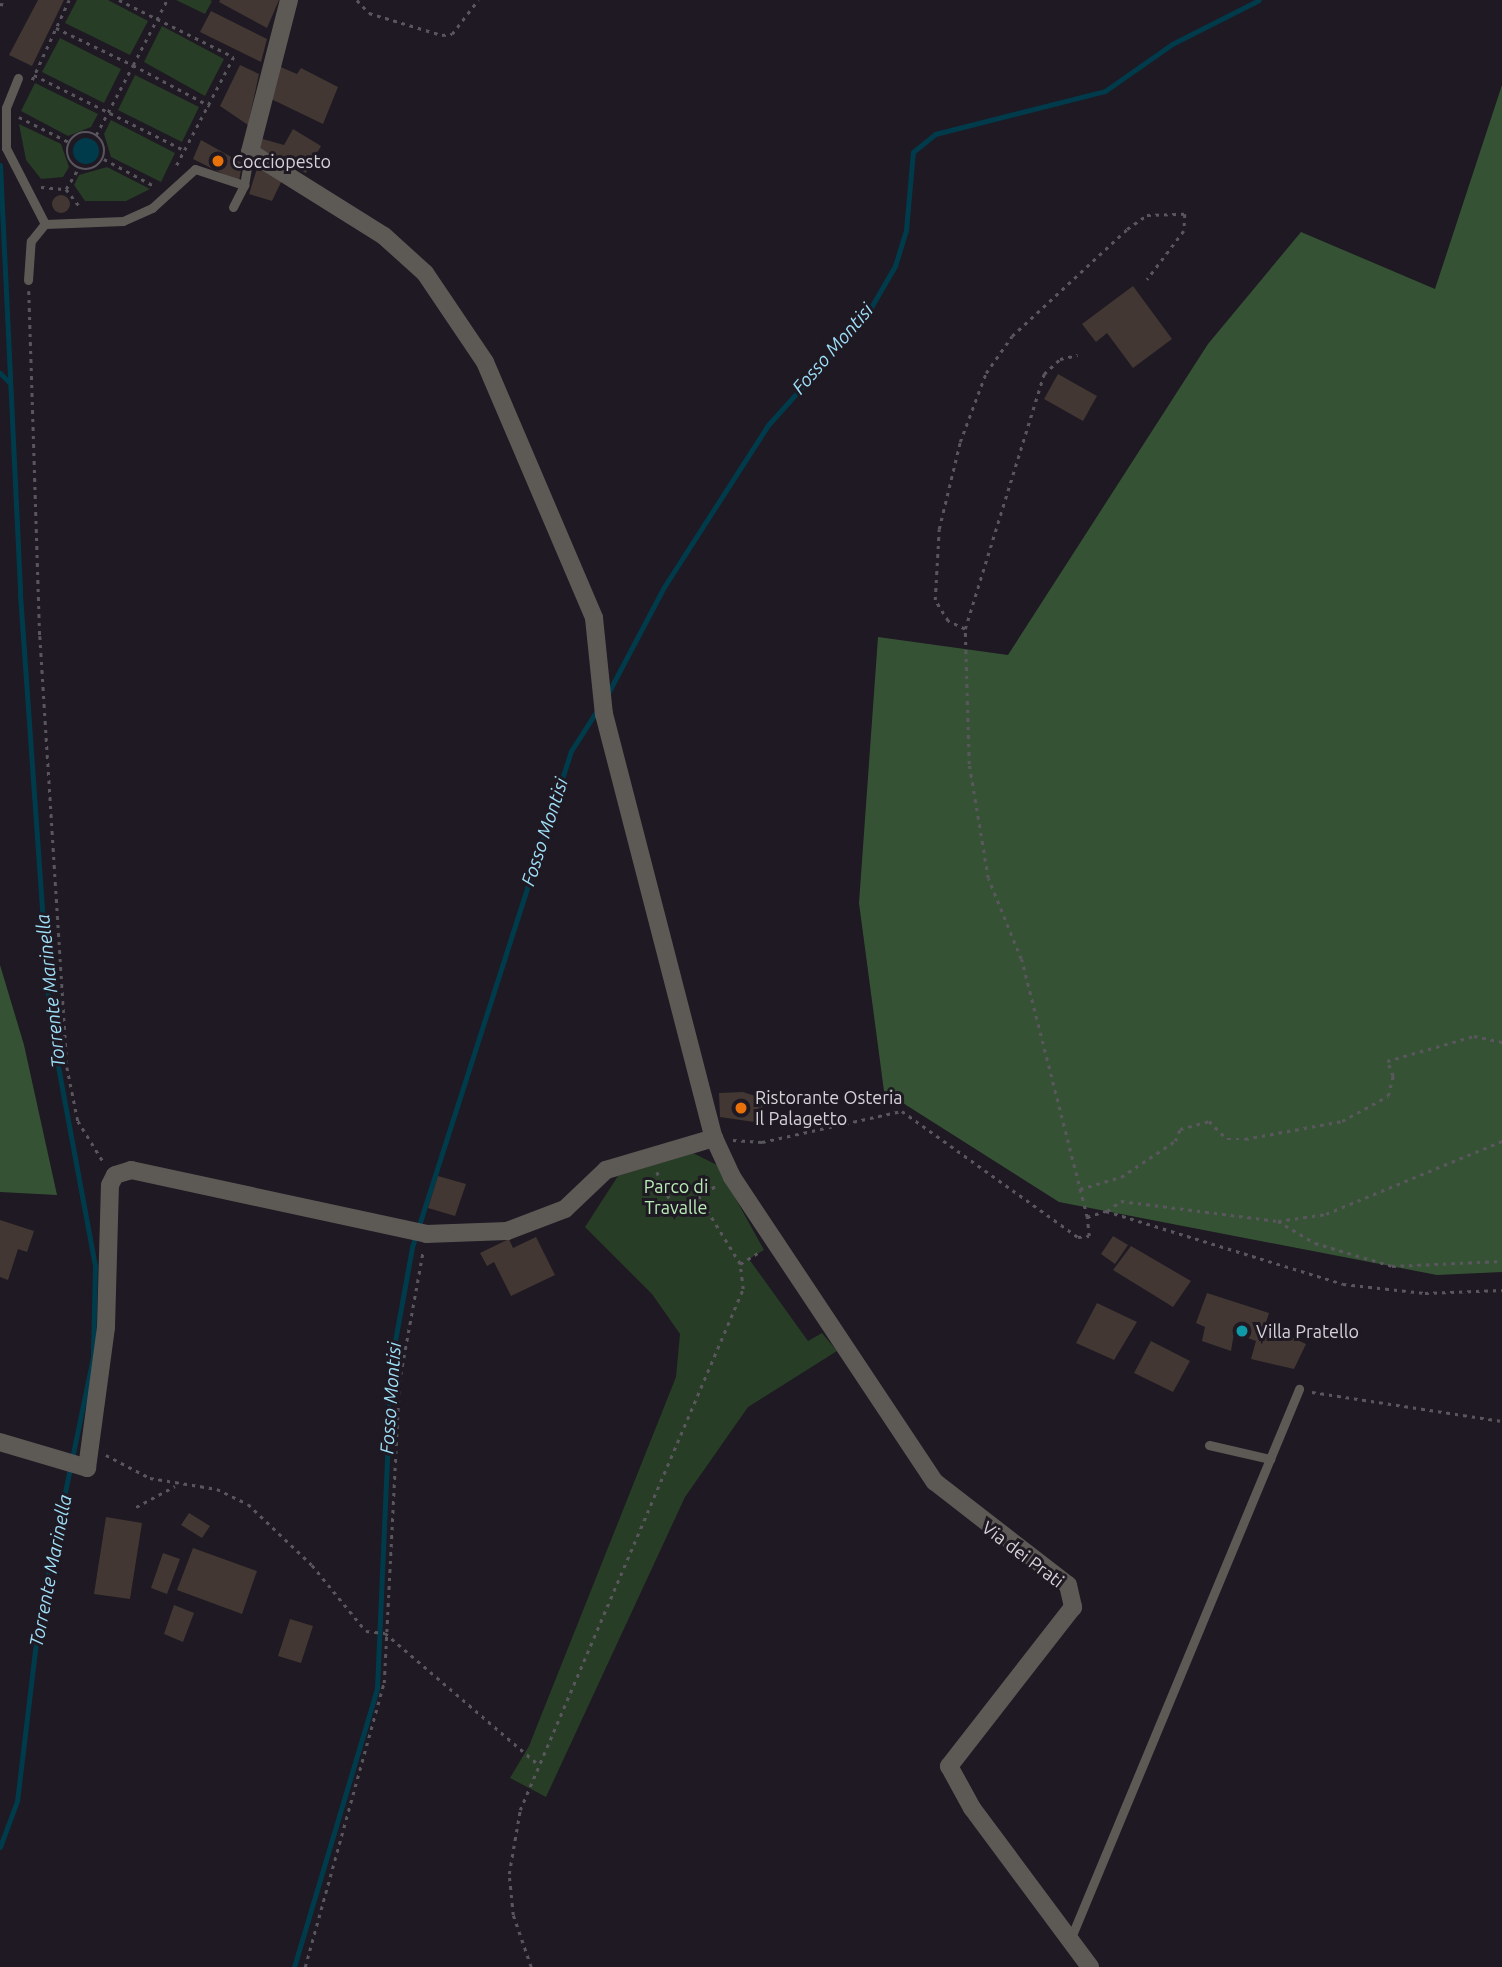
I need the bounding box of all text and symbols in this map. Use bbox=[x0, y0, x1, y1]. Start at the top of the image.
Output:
place label: Cocciopesto bbox=[232, 150, 331, 172]
marker: Cocciopesto bbox=[210, 153, 226, 169]
water label: Fosso Montisi bbox=[788, 299, 878, 399]
water label: Fosso Montisi bbox=[517, 775, 573, 889]
water label: Torrente Marinella bbox=[32, 913, 70, 1069]
place label: Ristorante Osteria Il Palagetto bbox=[755, 1087, 903, 1130]
marker: Ristorante Osteria Il Palagetto bbox=[733, 1100, 749, 1116]
park label: Parco di Travalle bbox=[644, 1176, 708, 1218]
place label: Villa Pratello bbox=[1256, 1320, 1359, 1342]
marker: Villa Pratello bbox=[1234, 1323, 1250, 1339]
water label: Fosso Montisi bbox=[376, 1341, 406, 1455]
water label: Torrente Marinella bbox=[25, 1493, 77, 1649]
street label: Via dei Prati bbox=[978, 1516, 1068, 1592]

